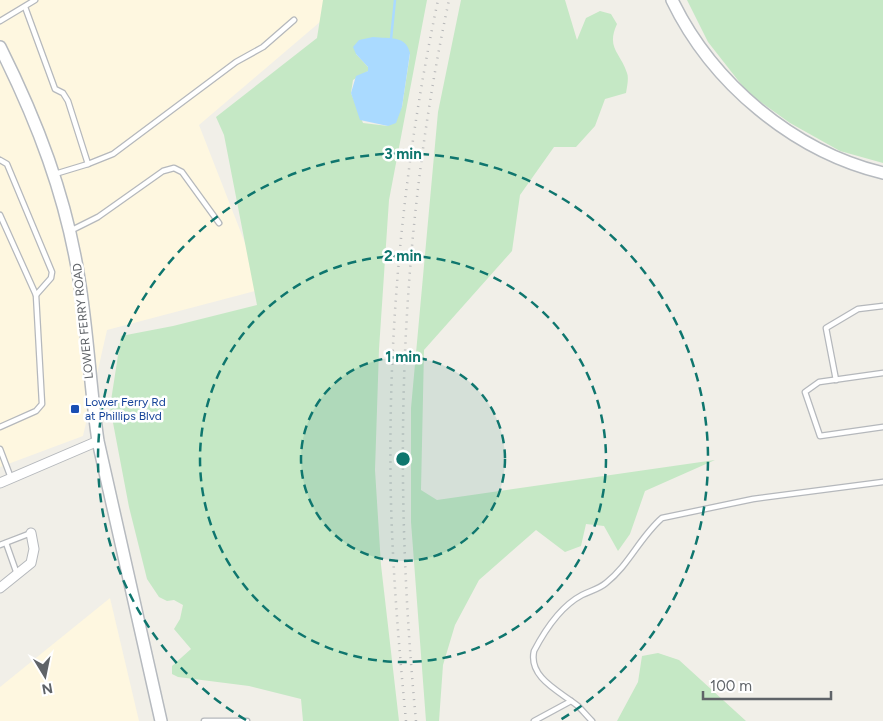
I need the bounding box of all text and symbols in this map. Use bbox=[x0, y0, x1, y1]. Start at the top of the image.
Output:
text: 3 min bbox=[384, 145, 422, 163]
text: 2 min bbox=[384, 247, 422, 265]
street label: LOWER FERRY ROAD bbox=[70, 262, 96, 380]
text: 1 min bbox=[385, 348, 421, 366]
place label: Lower Ferry Rd at Phillips Blvd bbox=[85, 395, 166, 423]
marker: Lower Ferry Rd at Phillips Blvd bbox=[69, 403, 81, 415]
centre of rings bbox=[394, 450, 412, 468]
north arrow bbox=[20, 651, 70, 701]
scale bar bbox=[703, 668, 830, 700]
text: 100 m bbox=[710, 677, 752, 695]
text: N bbox=[40, 679, 54, 698]

